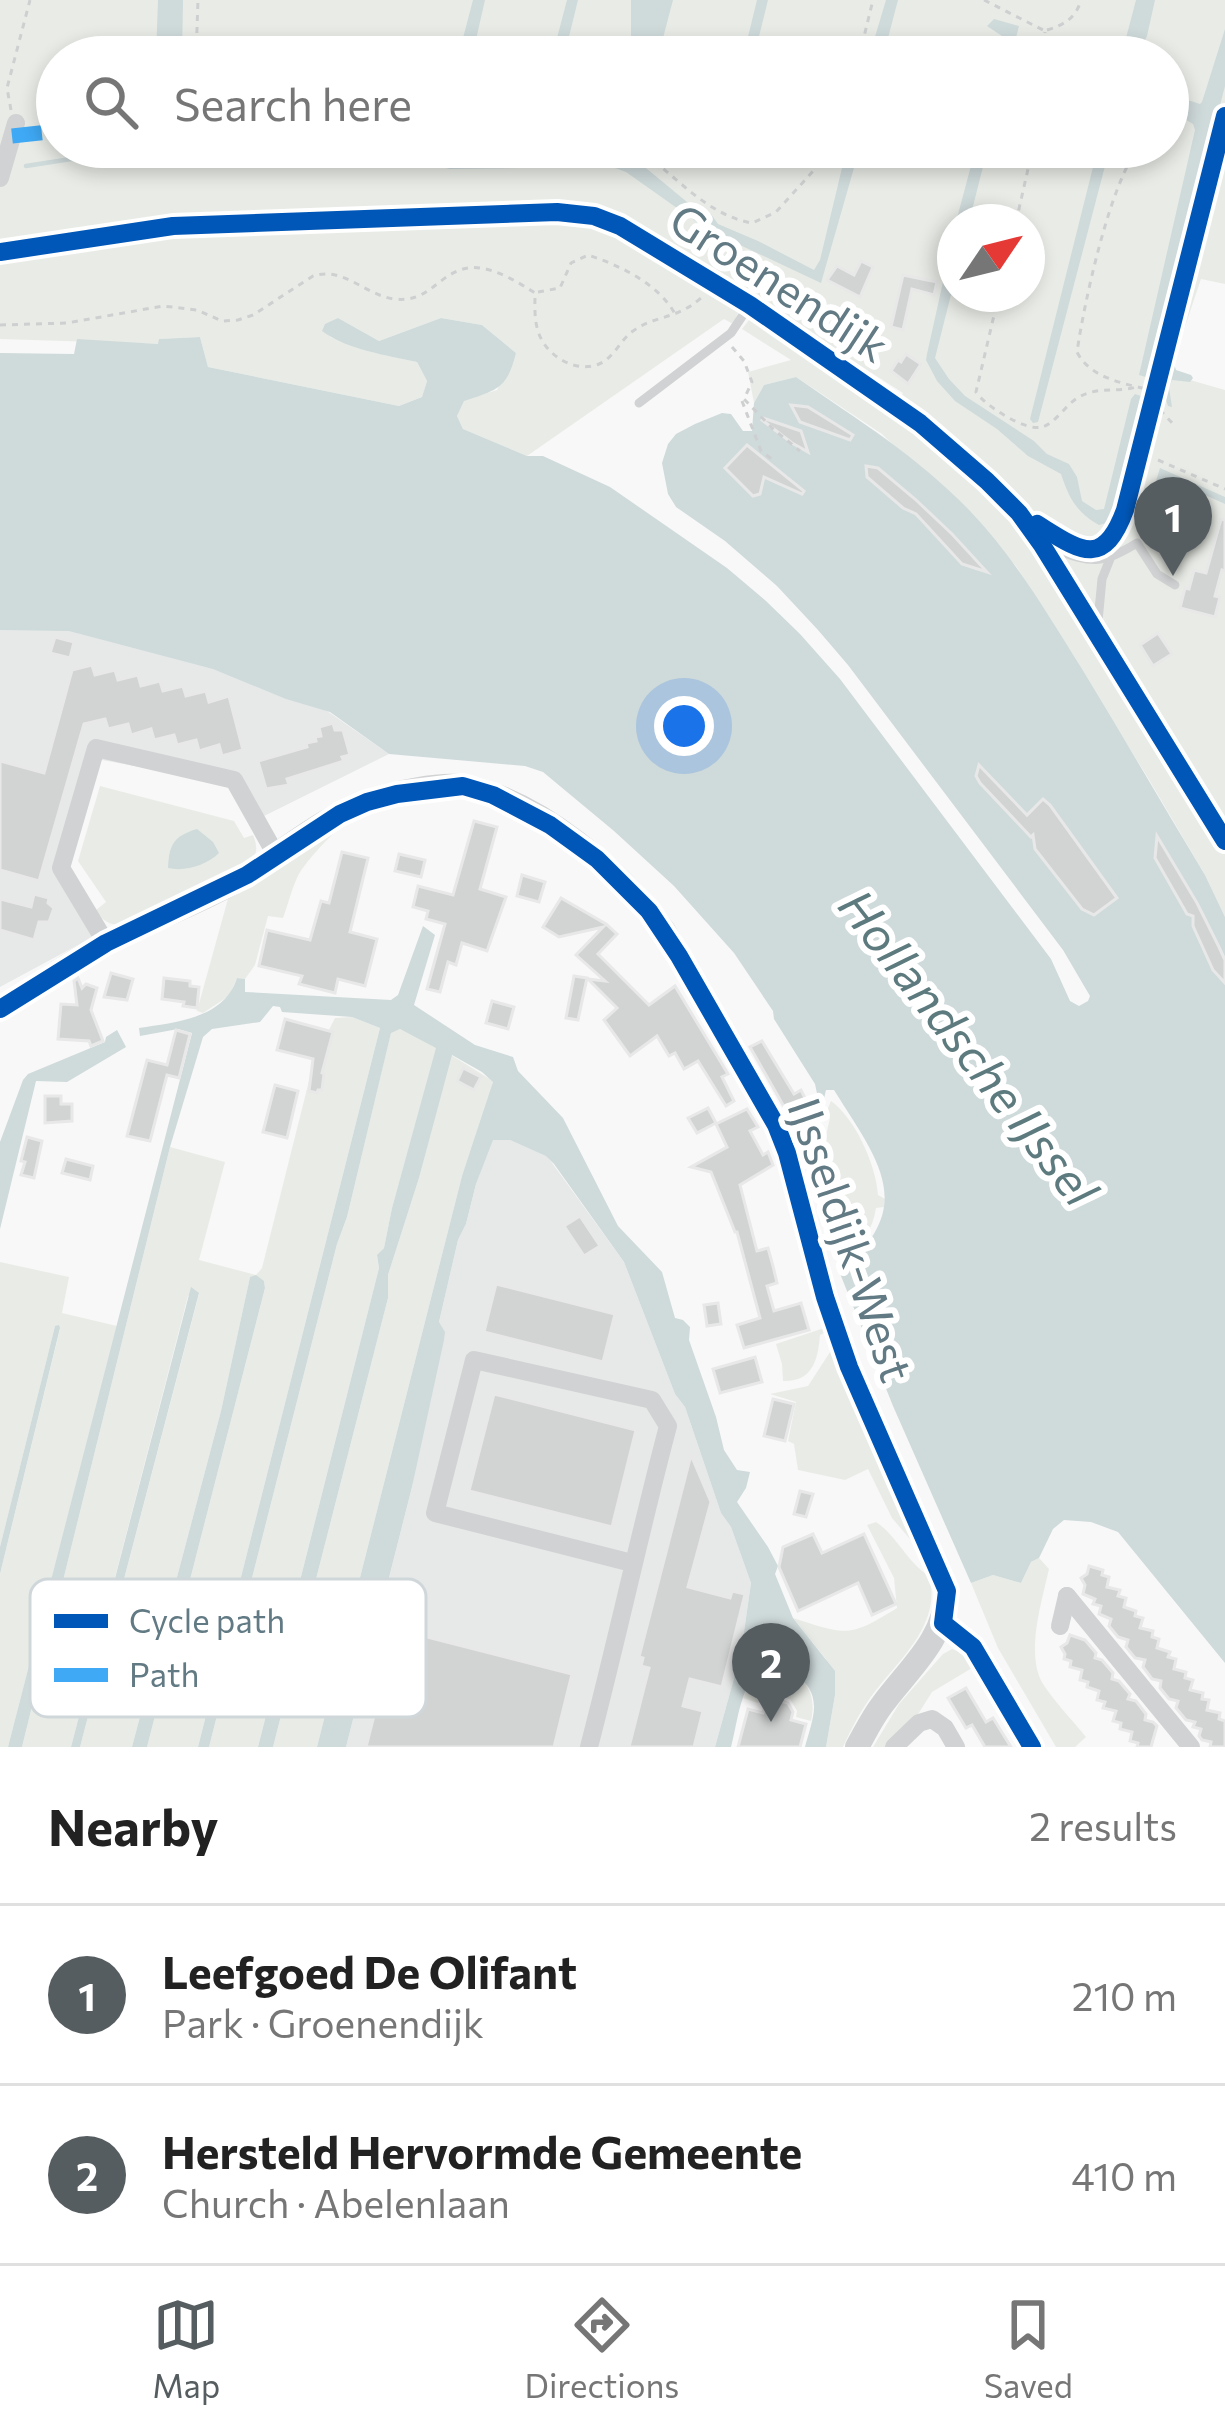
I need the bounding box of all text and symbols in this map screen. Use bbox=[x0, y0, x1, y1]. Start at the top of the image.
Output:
search box bbox=[36, 36, 1189, 168]
icon: search bbox=[78, 69, 144, 135]
text: Search here bbox=[174, 75, 412, 130]
street label: Groenendijk bbox=[661, 190, 900, 372]
north arrow bbox=[937, 204, 1045, 312]
pin: 1 bbox=[1134, 477, 1212, 576]
your location bbox=[654, 696, 714, 756]
water label: Hollandsche IJssel bbox=[828, 876, 1113, 1218]
street label: IJsseldijk-West bbox=[778, 1090, 927, 1388]
legend bbox=[30, 1579, 426, 1717]
text: Cycle path bbox=[129, 1599, 285, 1640]
pin: 2 bbox=[732, 1623, 810, 1722]
text: Path bbox=[129, 1653, 199, 1694]
text: Nearby bbox=[48, 1794, 218, 1857]
text: 2 results bbox=[1029, 1801, 1177, 1849]
text: Leefgoed De Olifant bbox=[162, 1943, 577, 1998]
text: 1 bbox=[78, 1971, 96, 2019]
text: 210 m bbox=[1072, 1971, 1177, 2019]
text: Park · Groenendijk bbox=[162, 1998, 484, 2046]
text: Hersteld Hervormde Gemeente bbox=[162, 2123, 802, 2178]
text: 2 bbox=[76, 2151, 98, 2199]
text: 410 m bbox=[1071, 2151, 1177, 2199]
text: Church · Abelenlaan bbox=[162, 2178, 510, 2226]
tab: Map bbox=[152, 2292, 220, 2405]
tab: Directions bbox=[525, 2292, 679, 2405]
tab: Saved bbox=[984, 2292, 1073, 2405]

